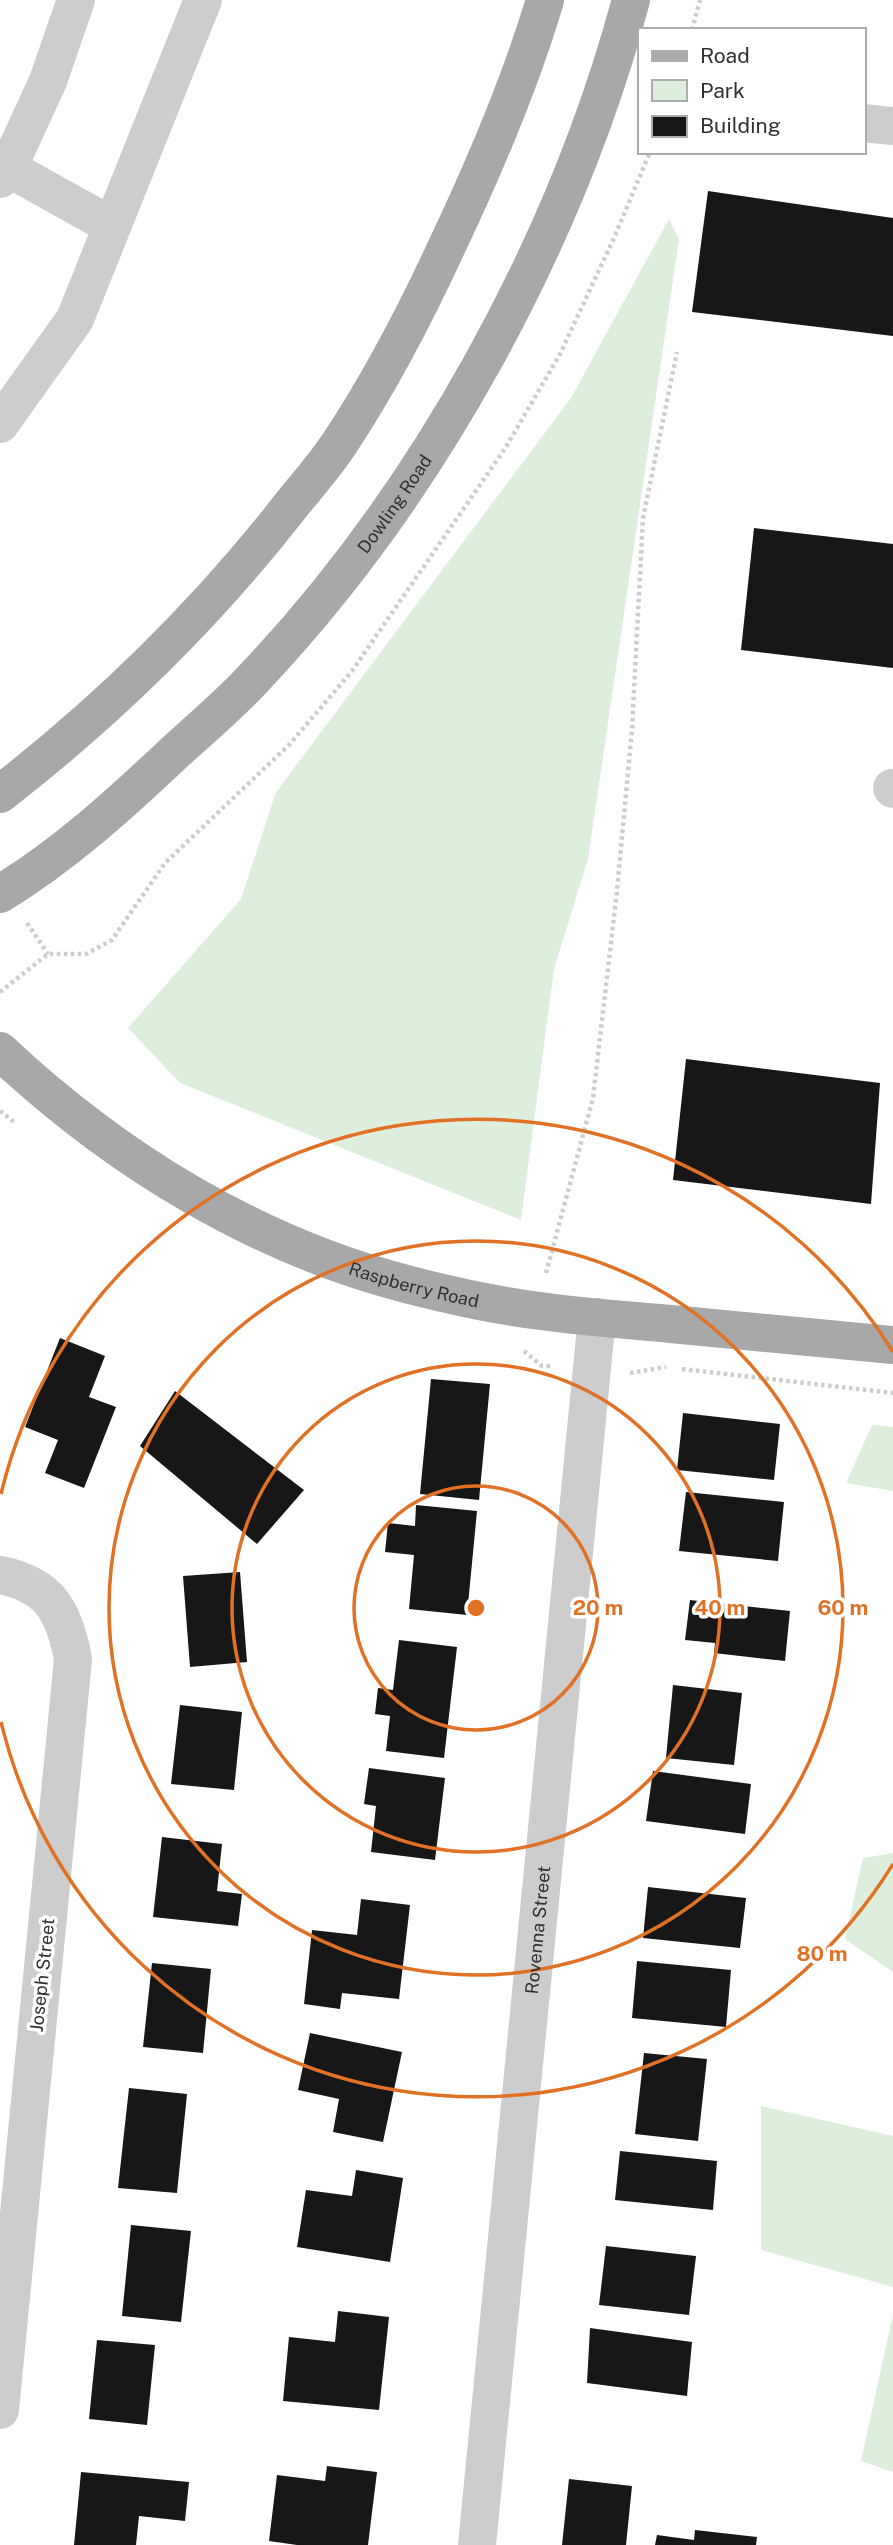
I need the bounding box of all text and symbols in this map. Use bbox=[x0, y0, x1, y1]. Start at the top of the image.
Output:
legend bbox=[638, 28, 865, 154]
text: Road bbox=[700, 43, 750, 68]
text: Park bbox=[700, 78, 745, 103]
text: Building bbox=[700, 113, 781, 138]
street label: Dowling Road bbox=[352, 450, 435, 557]
street label: Raspberry Road bbox=[346, 1257, 481, 1311]
text: 20 m bbox=[573, 1595, 623, 1620]
text: 40 m bbox=[695, 1595, 745, 1620]
text: 60 m bbox=[818, 1595, 868, 1620]
centre of rings bbox=[464, 1596, 488, 1620]
street label: Rovenna Street bbox=[520, 1865, 554, 1995]
street label: Joseph Street bbox=[26, 1917, 58, 2033]
text: 80 m bbox=[796, 1941, 848, 1966]

